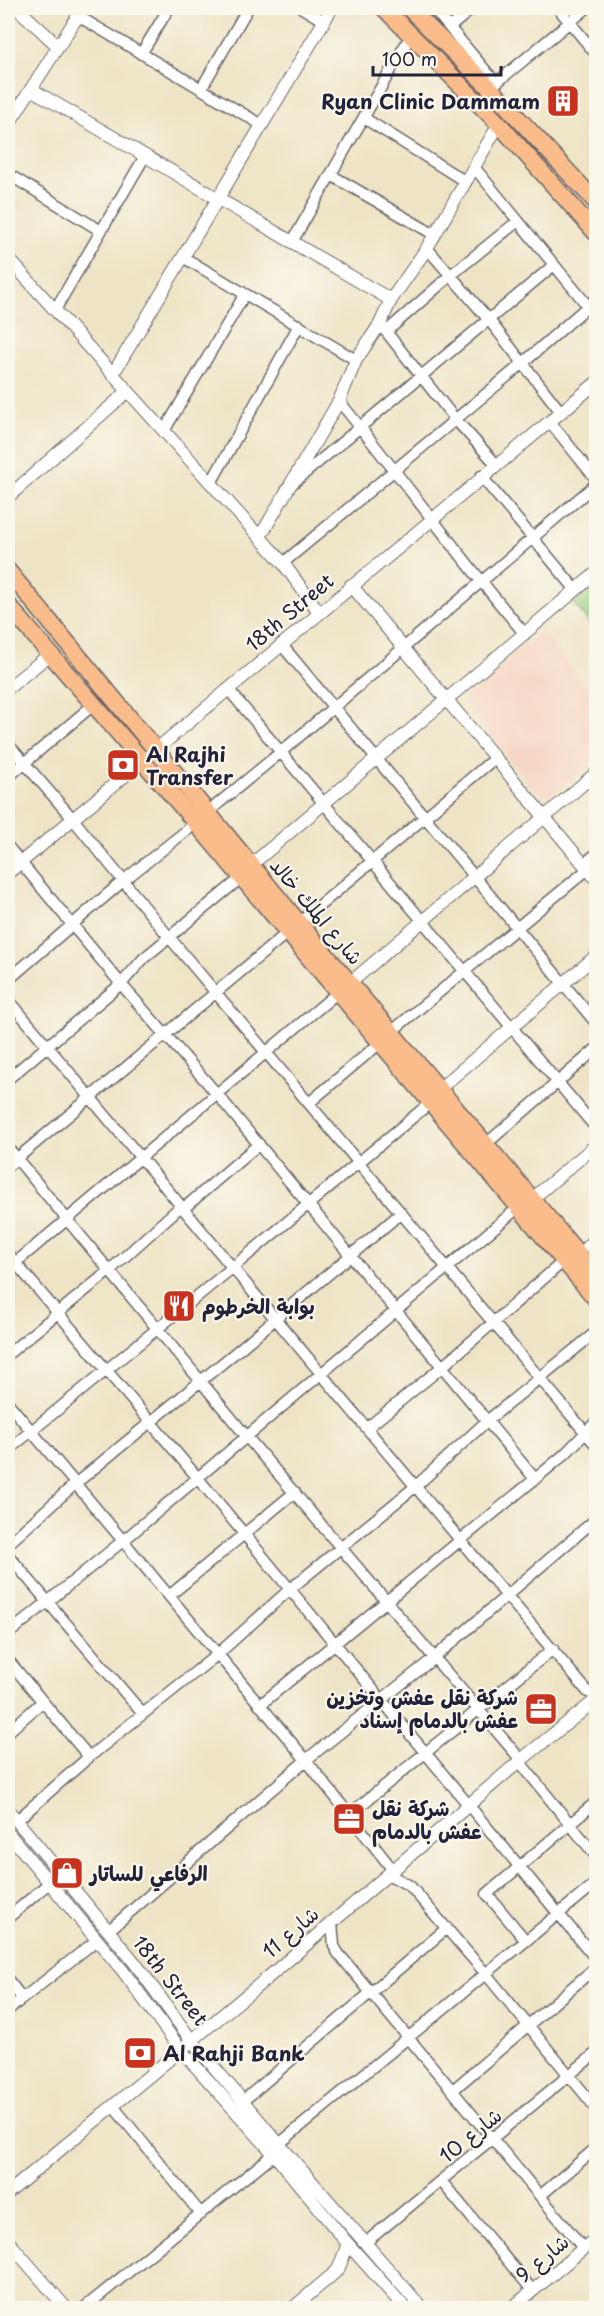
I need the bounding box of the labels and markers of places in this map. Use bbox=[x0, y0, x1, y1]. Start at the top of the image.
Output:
building icon: Ryan Clinic Dammam bbox=[545, 83, 581, 119]
place label: Ryan Clinic Dammam bbox=[321, 86, 540, 116]
place label: Al Rajhi Transfer bbox=[146, 739, 234, 792]
bank icon: Al Rajhi Transfer bbox=[105, 747, 141, 783]
restaurant icon: بوابة الخرطوم bbox=[161, 1288, 197, 1324]
place label: بوابة الخرطوم bbox=[202, 1291, 315, 1322]
place label: شركة نقل عفش وتخزين عفش بالدمام إسناد bbox=[326, 1682, 518, 1736]
office icon: شركة نقل عفش وتخزين عفش بالدمام إسناد bbox=[523, 1691, 559, 1727]
place label: شركة نقل عفش بالدمام bbox=[372, 1793, 482, 1847]
office icon: شركة نقل عفش بالدمام bbox=[331, 1801, 367, 1837]
shop icon: الرفاعي للساتار bbox=[49, 1855, 85, 1891]
place label: الرفاعي للساتار bbox=[88, 1858, 208, 1892]
bank icon: Al Rahji Bank bbox=[122, 2035, 158, 2071]
place label: Al Rahji Bank bbox=[163, 2038, 305, 2068]

